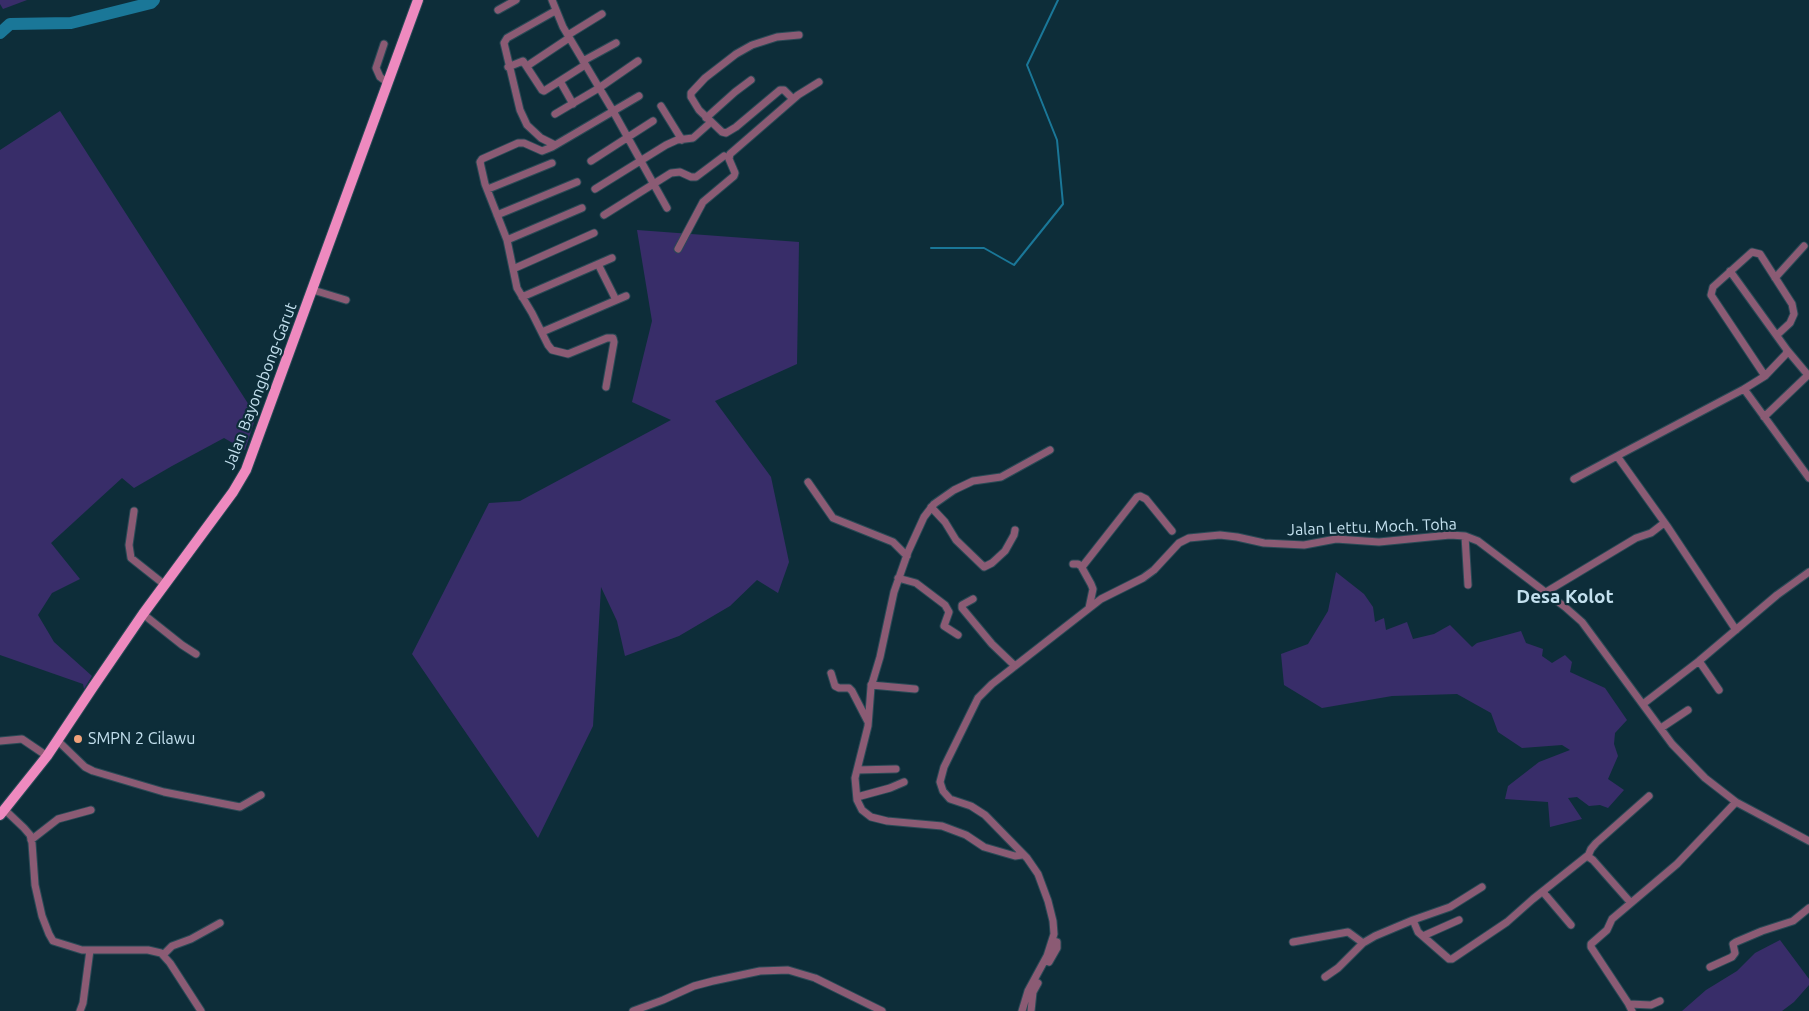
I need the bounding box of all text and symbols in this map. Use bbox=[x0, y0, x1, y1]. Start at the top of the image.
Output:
street label: Jalan Bayongbong-Garut bbox=[219, 300, 301, 472]
street label: Jalan Lettu. Moch. Toha bbox=[1287, 514, 1457, 540]
district label: Desa Kolot bbox=[1516, 586, 1614, 608]
place label: SMPN 2 Cilawu bbox=[88, 729, 195, 749]
marker: SMPN 2 Cilawu bbox=[72, 733, 84, 745]

